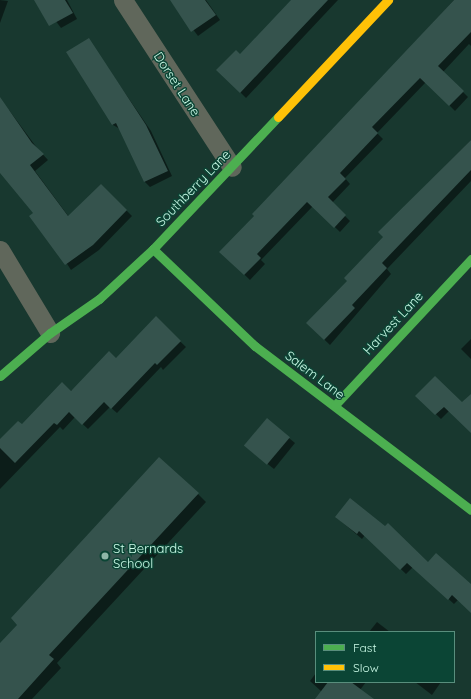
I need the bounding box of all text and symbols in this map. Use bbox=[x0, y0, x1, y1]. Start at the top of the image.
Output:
street label: Dorset Lane bbox=[150, 49, 204, 119]
street label: Southberry Lane bbox=[153, 147, 233, 229]
street label: Harvest Lane bbox=[360, 288, 426, 358]
street label: Salem Lane bbox=[282, 348, 348, 402]
place label: St Bernards School bbox=[113, 541, 183, 572]
marker: St Bernards School bbox=[100, 551, 110, 561]
legend bbox=[315, 631, 455, 683]
text: Fast bbox=[353, 640, 377, 655]
text: Slow bbox=[353, 660, 379, 675]

